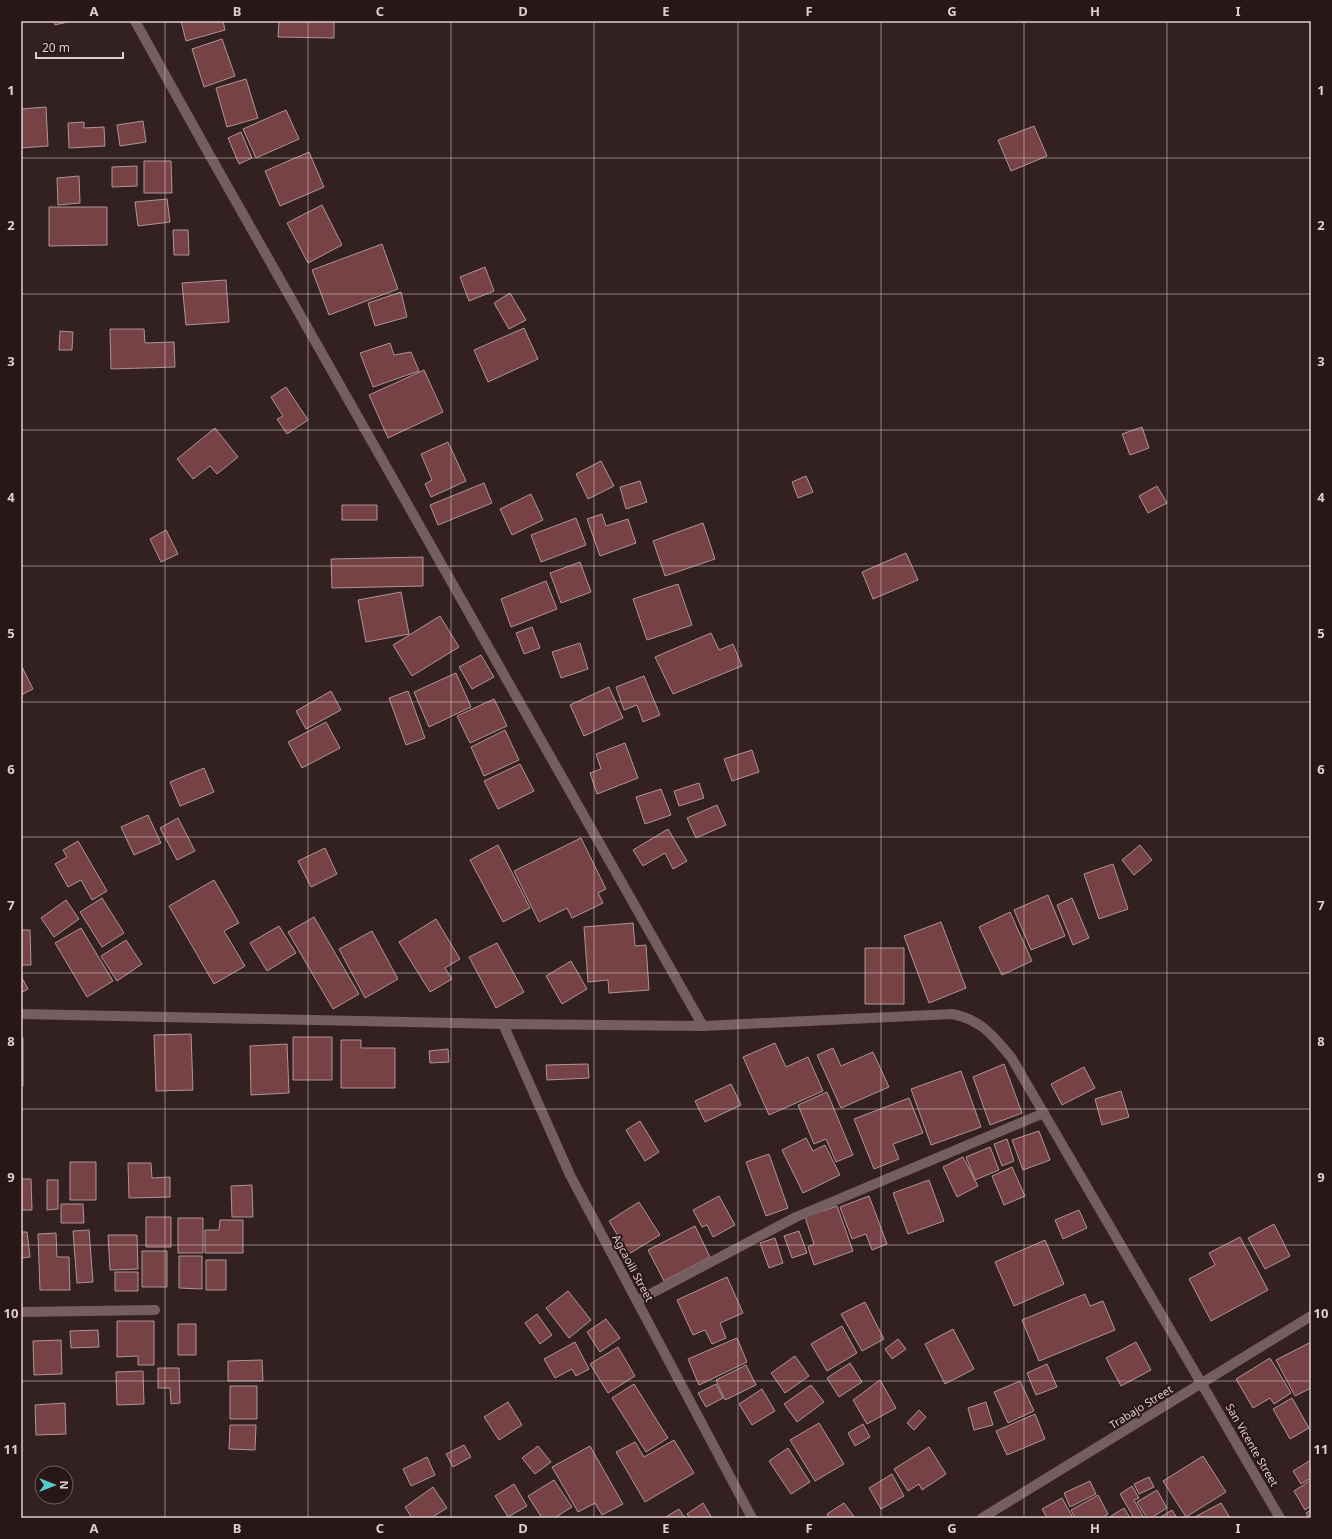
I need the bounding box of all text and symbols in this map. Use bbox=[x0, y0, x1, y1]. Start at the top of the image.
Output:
text: A bbox=[90, 2, 99, 20]
text: B bbox=[233, 2, 241, 20]
text: C bbox=[376, 2, 384, 20]
text: D bbox=[518, 2, 528, 20]
text: E bbox=[662, 2, 670, 20]
text: F bbox=[805, 2, 813, 20]
text: G bbox=[947, 2, 957, 20]
text: H bbox=[1090, 2, 1100, 20]
text: I bbox=[1235, 2, 1241, 20]
scale bar bbox=[36, 34, 123, 60]
text: 20 m bbox=[42, 39, 70, 56]
text: 1 bbox=[7, 81, 15, 99]
text: 1 bbox=[1317, 81, 1325, 99]
text: 2 bbox=[7, 216, 15, 234]
text: 2 bbox=[1317, 216, 1325, 234]
text: 3 bbox=[7, 352, 15, 370]
text: 3 bbox=[1317, 352, 1325, 370]
text: 4 bbox=[7, 488, 15, 506]
text: 4 bbox=[1317, 488, 1325, 506]
text: 5 bbox=[7, 624, 15, 642]
text: 5 bbox=[1317, 624, 1325, 642]
text: 6 bbox=[7, 760, 15, 778]
text: 6 bbox=[1317, 760, 1325, 778]
text: 7 bbox=[7, 896, 15, 914]
text: 7 bbox=[1317, 896, 1325, 914]
text: 8 bbox=[7, 1032, 15, 1050]
text: 8 bbox=[1317, 1032, 1325, 1050]
text: 9 bbox=[7, 1168, 15, 1186]
text: 9 bbox=[1317, 1168, 1325, 1186]
street label: Agcaoili Street bbox=[609, 1232, 657, 1304]
text: 10 bbox=[4, 1304, 18, 1322]
text: 10 bbox=[1314, 1304, 1328, 1322]
street label: Trabajo Street bbox=[1106, 1381, 1175, 1432]
street label: San Vicente Street bbox=[1223, 1401, 1282, 1489]
text: 11 bbox=[4, 1440, 18, 1458]
text: 11 bbox=[1314, 1440, 1328, 1458]
north arrow bbox=[34, 1465, 74, 1505]
text: N bbox=[57, 1481, 72, 1489]
text: A bbox=[90, 1519, 99, 1537]
text: B bbox=[233, 1519, 241, 1537]
text: C bbox=[376, 1519, 384, 1537]
text: D bbox=[518, 1519, 528, 1537]
text: E bbox=[662, 1519, 670, 1537]
text: F bbox=[805, 1519, 813, 1537]
text: G bbox=[947, 1519, 957, 1537]
text: H bbox=[1090, 1519, 1100, 1537]
text: I bbox=[1235, 1519, 1241, 1537]

